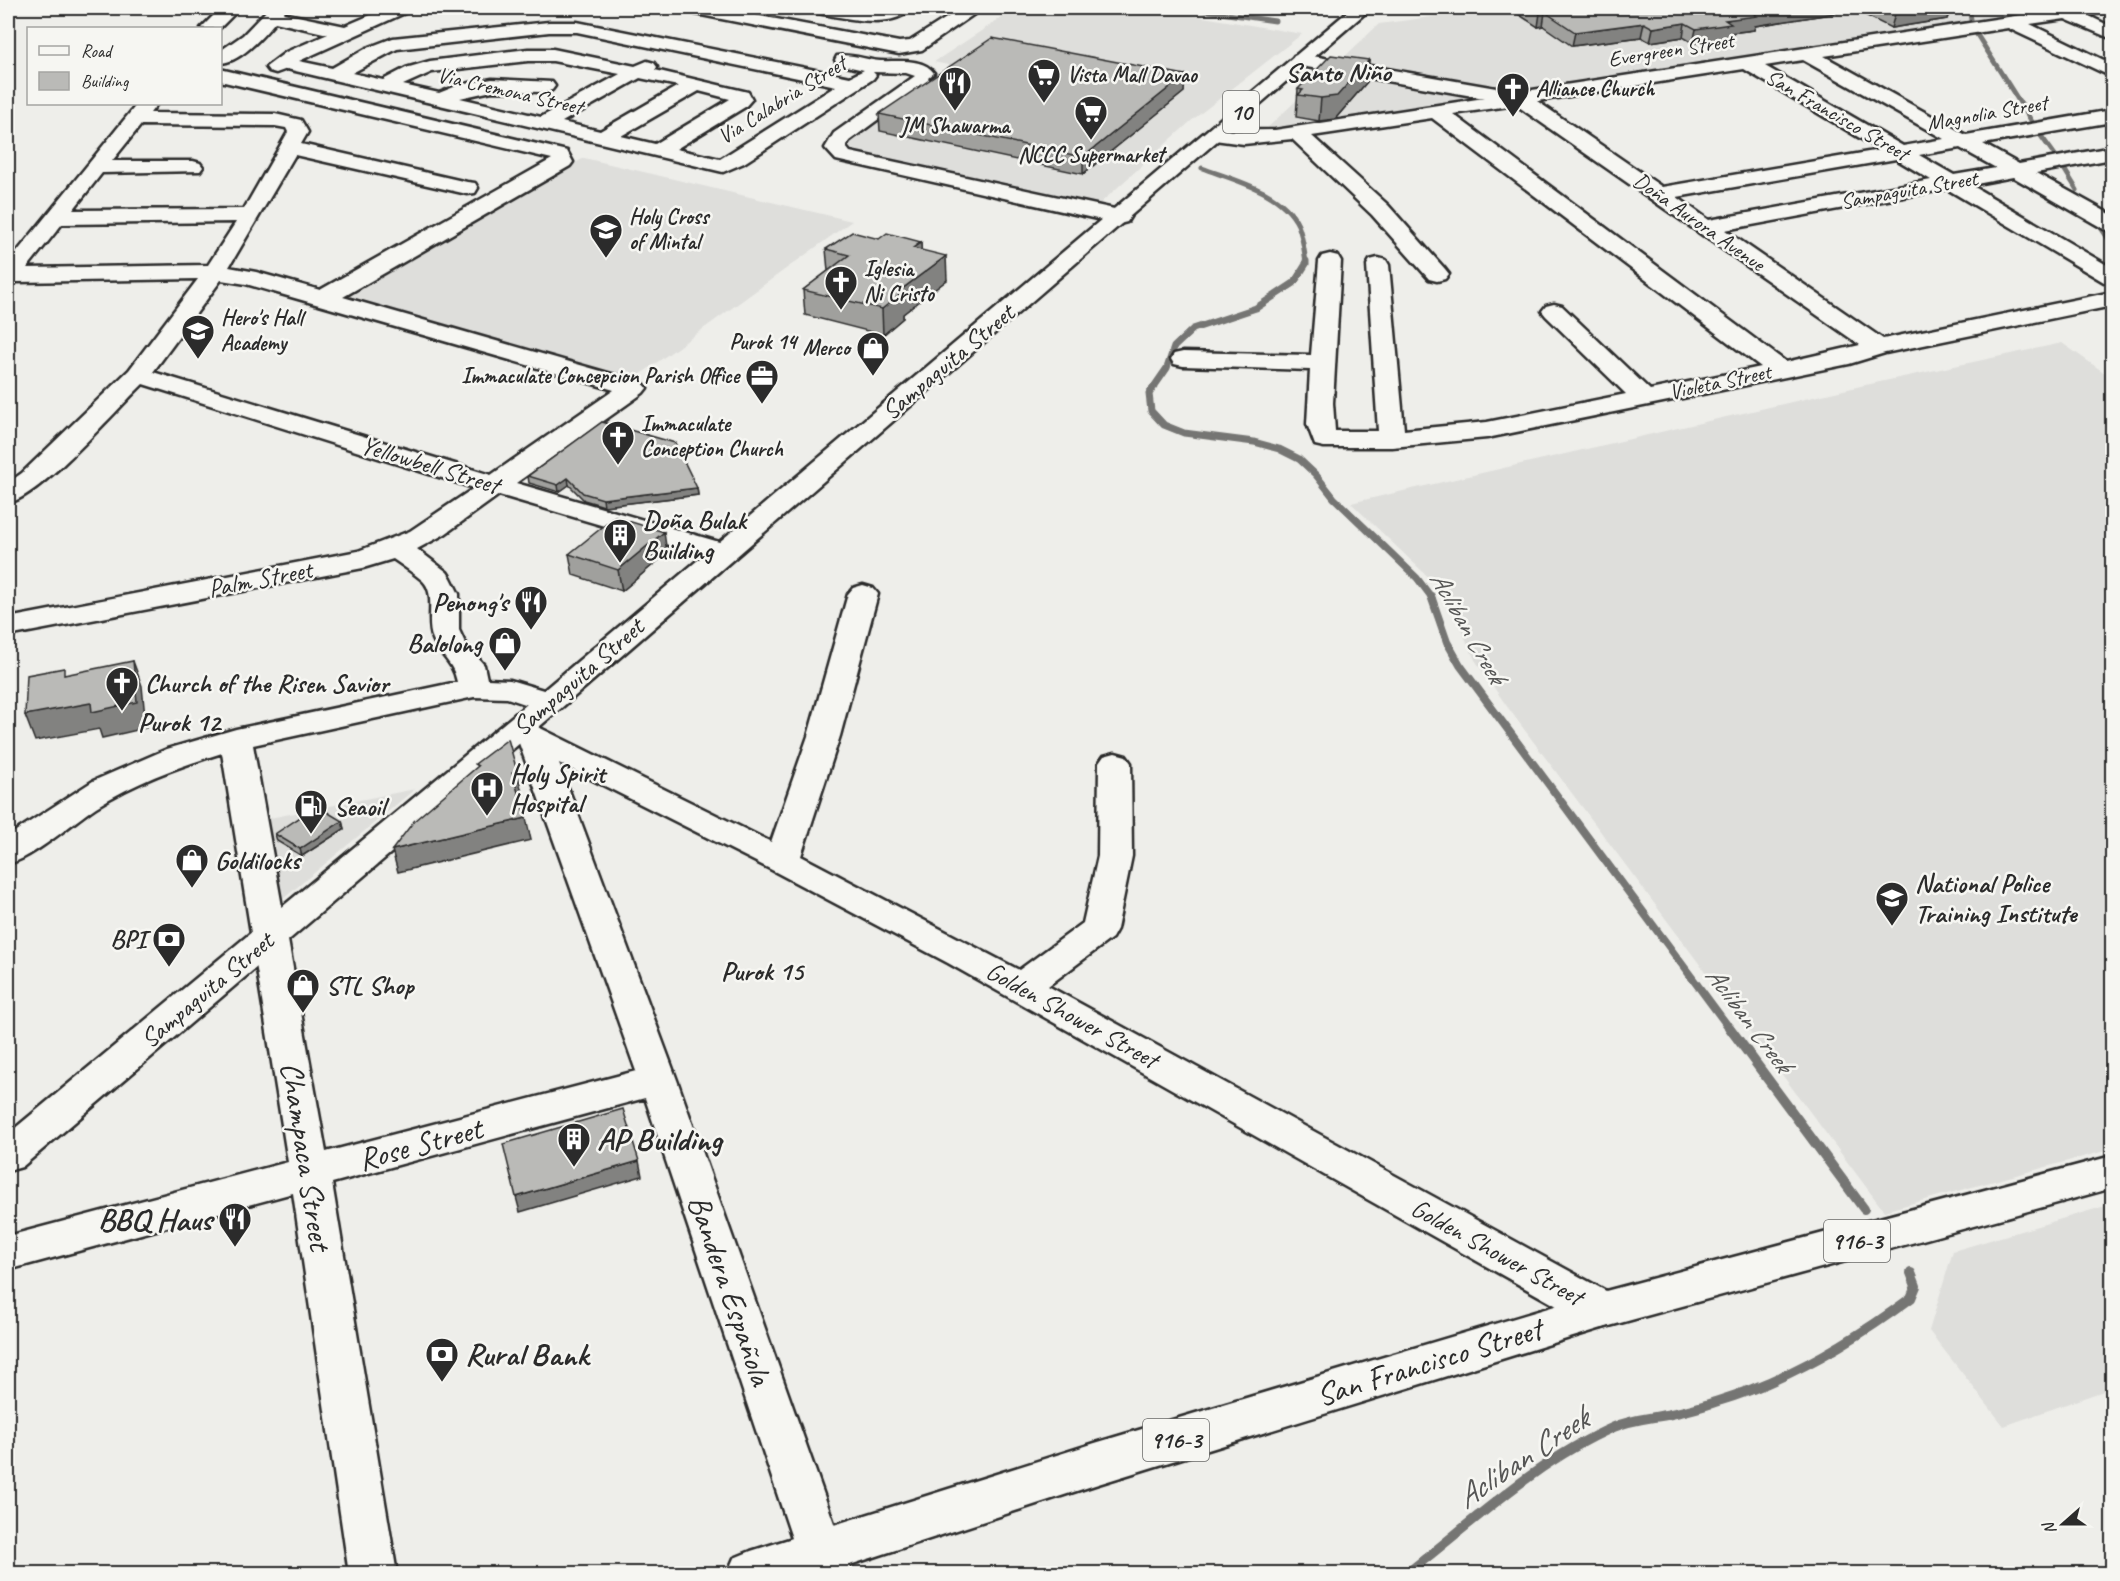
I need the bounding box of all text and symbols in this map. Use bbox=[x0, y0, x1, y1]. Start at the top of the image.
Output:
street label: Evergreen Street bbox=[1606, 26, 1738, 74]
legend bbox=[27, 27, 222, 105]
text: Road bbox=[81, 40, 114, 62]
street label: Via Calabria Street bbox=[713, 48, 854, 151]
district label: Santo Niño bbox=[1285, 55, 1393, 89]
supermarket icon: Vista Mall Davao bbox=[1026, 57, 1062, 104]
street label: Via Cremona Street bbox=[435, 61, 588, 122]
place label: Vista Mall Davao bbox=[1067, 61, 1199, 89]
street label: San Francisco Street bbox=[1761, 63, 1916, 169]
restaurant icon: JM Shawarma bbox=[937, 65, 973, 112]
text: Building bbox=[81, 70, 130, 92]
church icon: Alliance Church bbox=[1495, 71, 1531, 118]
place label: Alliance Church bbox=[1536, 75, 1655, 103]
street label: Magnolia Street bbox=[1925, 88, 2052, 137]
road number: 10 bbox=[1223, 91, 1259, 133]
supermarket icon: NCCC Supermarket bbox=[1073, 94, 1109, 141]
place label: JM Shawarma bbox=[898, 112, 1011, 140]
place label: NCCC Supermarket bbox=[1018, 141, 1168, 169]
street label: Sampaguita Street bbox=[1838, 164, 1982, 216]
street label: Doña Aurora Avenue bbox=[1628, 166, 1772, 279]
place label: Holy Cross of Mintal bbox=[629, 203, 711, 256]
school or university icon: Holy Cross of Mintal bbox=[588, 212, 624, 259]
place label: Iglesia Ni Cristo bbox=[864, 255, 936, 308]
church icon: Iglesia Ni Cristo bbox=[823, 264, 859, 311]
street label: Sampaguita Street bbox=[875, 295, 1023, 427]
place label: Hero's Hall Academy bbox=[221, 304, 307, 357]
school or university icon: Hero's Hall Academy bbox=[180, 313, 216, 360]
district label: Purok 14 bbox=[729, 328, 800, 356]
shop icon: Merco bbox=[855, 330, 891, 377]
place label: Merco bbox=[803, 334, 852, 362]
street label: Violeta Street bbox=[1667, 357, 1776, 406]
office icon: Immaculate Concepcion Parish Office bbox=[744, 358, 780, 405]
place label: Immaculate Concepcion Parish Office bbox=[461, 362, 742, 390]
place label: Immaculate Conception Church bbox=[641, 410, 784, 463]
church icon: Immaculate Conception Church bbox=[600, 419, 636, 466]
street label: Yellowbell Street bbox=[357, 428, 507, 503]
place label: Doña Bulak Building bbox=[643, 504, 748, 567]
building icon: Doña Bulak Building bbox=[602, 517, 638, 564]
street label: Palm Street bbox=[205, 552, 317, 605]
water label: Acliban Creek bbox=[1422, 565, 1516, 694]
restaurant icon: Penong's bbox=[513, 584, 549, 631]
place label: Penong's bbox=[433, 586, 511, 619]
street label: Sampaguita Street bbox=[505, 609, 652, 743]
shop icon: Balolong bbox=[487, 625, 523, 672]
place label: Balolong bbox=[407, 627, 485, 660]
church icon: Church of the Risen Savior bbox=[104, 665, 140, 712]
place label: Church of the Risen Savior bbox=[145, 667, 391, 700]
district label: Purok 12 bbox=[138, 705, 223, 739]
place label: Holy Spirit Hospital bbox=[510, 757, 608, 820]
hospital icon: Holy Spirit Hospital bbox=[469, 770, 505, 817]
fuel station icon: Seaoil bbox=[293, 788, 329, 835]
place label: Seaoil bbox=[334, 790, 390, 823]
shop icon: Goldilocks bbox=[174, 842, 210, 889]
place label: Goldilocks bbox=[215, 844, 303, 877]
place label: National Police Training Institute bbox=[1915, 867, 2079, 930]
school or university icon: National Police Training Institute bbox=[1874, 880, 1910, 927]
bank icon: BPI bbox=[151, 921, 187, 968]
place label: BPI bbox=[110, 923, 152, 956]
street label: Sampaguita Street bbox=[134, 923, 282, 1055]
district label: Purok 15 bbox=[721, 954, 805, 988]
street label: Golden Shower Street bbox=[980, 954, 1167, 1077]
water label: Acliban Creek bbox=[1698, 959, 1803, 1083]
shop icon: STL Shop bbox=[285, 967, 321, 1014]
place label: STL Shop bbox=[326, 969, 416, 1002]
street label: Champaca Street bbox=[271, 1059, 342, 1256]
street label: Rose Street bbox=[354, 1107, 490, 1180]
place label: AP Building bbox=[597, 1119, 724, 1160]
building icon: AP Building bbox=[556, 1121, 592, 1168]
street label: Bandera Española bbox=[678, 1190, 782, 1392]
street label: Golden Shower Street bbox=[1405, 1191, 1592, 1314]
place label: BBQ Haus bbox=[98, 1199, 215, 1240]
restaurant icon: BBQ Haus bbox=[217, 1201, 253, 1248]
road number: 916-3 bbox=[1824, 1220, 1890, 1262]
street label: San Francisco Street bbox=[1311, 1307, 1551, 1416]
place label: Rural Bank bbox=[465, 1334, 591, 1375]
bank icon: Rural Bank bbox=[424, 1336, 460, 1383]
water label: Acliban Creek bbox=[1447, 1395, 1601, 1518]
road number: 916-3 bbox=[1143, 1419, 1209, 1461]
north arrow bbox=[2033, 1494, 2093, 1554]
text: N bbox=[2038, 1518, 2061, 1537]

